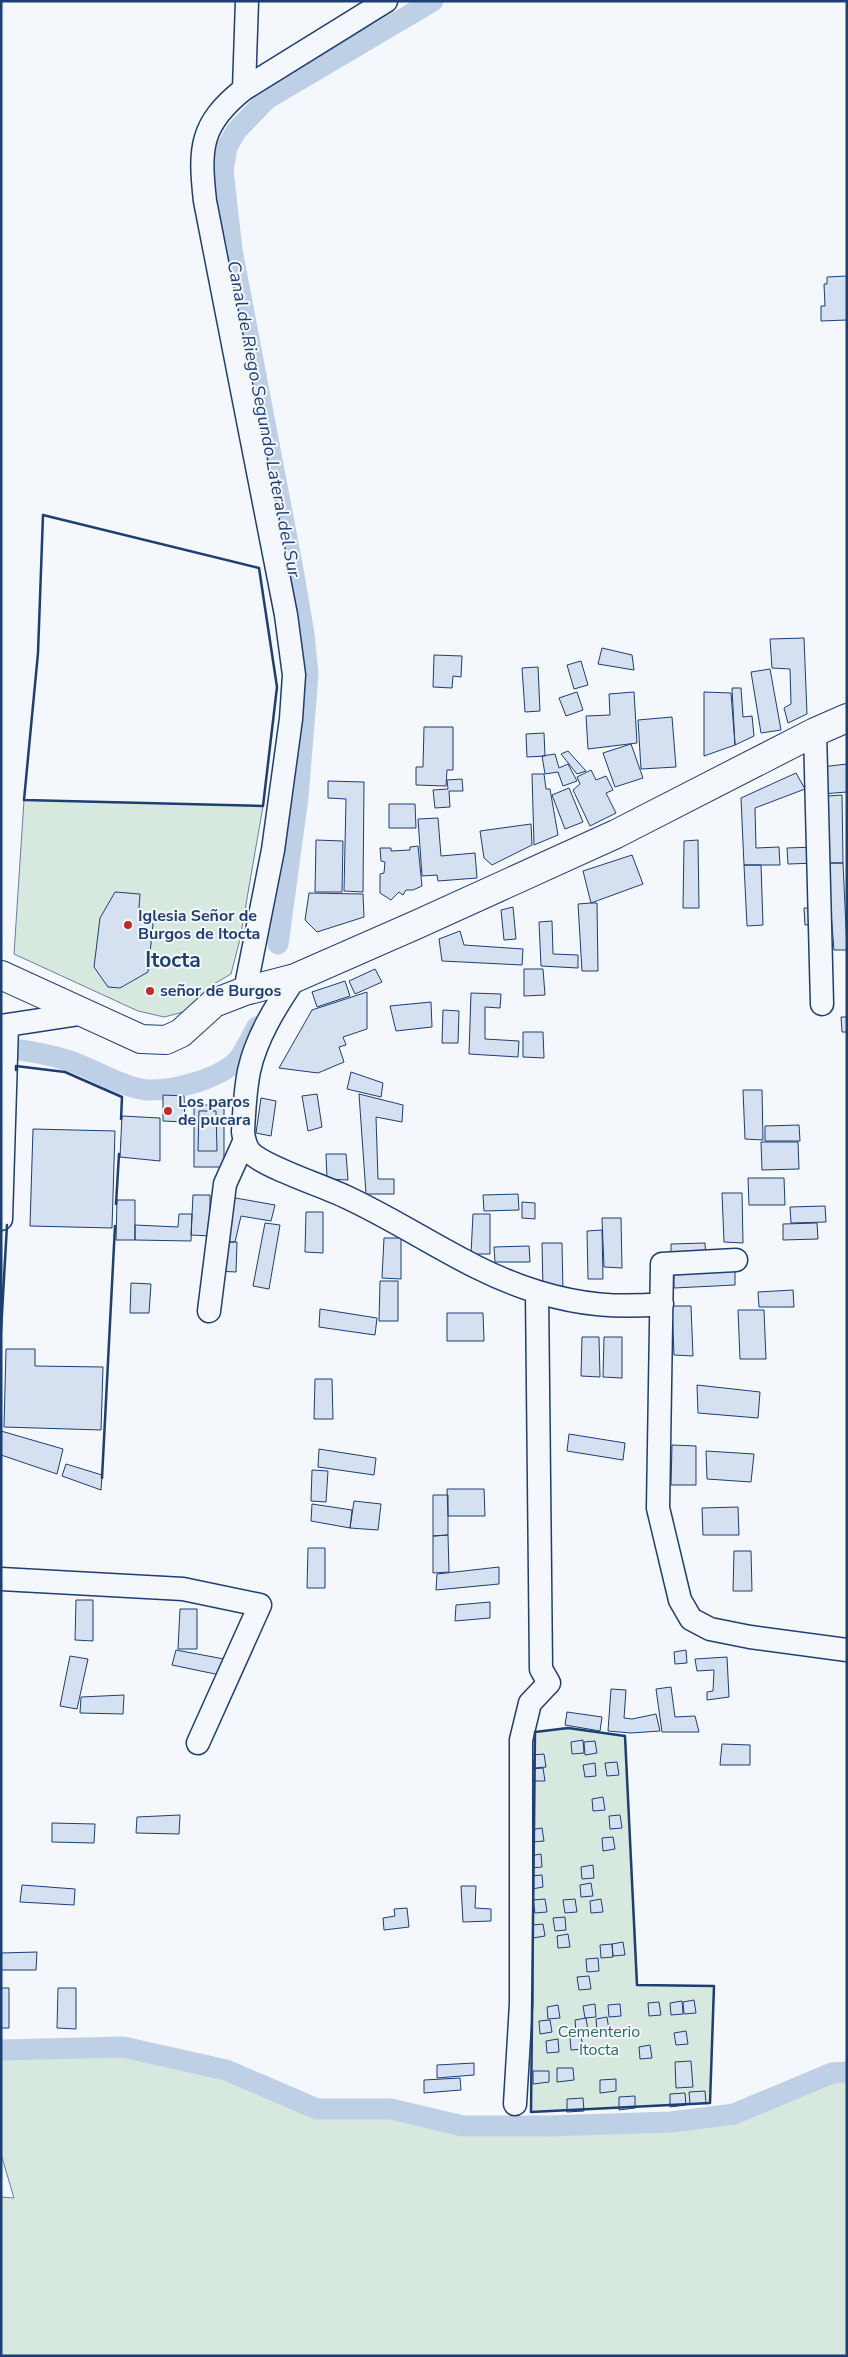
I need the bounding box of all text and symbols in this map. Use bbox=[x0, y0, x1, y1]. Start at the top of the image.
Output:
water label: Canal de Riego Segundo Lateral del Sur bbox=[222, 259, 307, 580]
place label: Iglesia Señor de Burgos de Itocta bbox=[138, 905, 260, 945]
marker: Iglesia Señor de Burgos de Itocta bbox=[122, 919, 134, 931]
district label: Itocta bbox=[145, 946, 201, 974]
place label: señor de Burgos bbox=[160, 980, 282, 1002]
marker: señor de Burgos bbox=[144, 985, 156, 997]
place label: Los paros de pucara bbox=[178, 1091, 251, 1131]
marker: Los paros de pucara bbox=[162, 1105, 174, 1117]
park label: Cementerio Itocta bbox=[558, 2021, 640, 2061]

